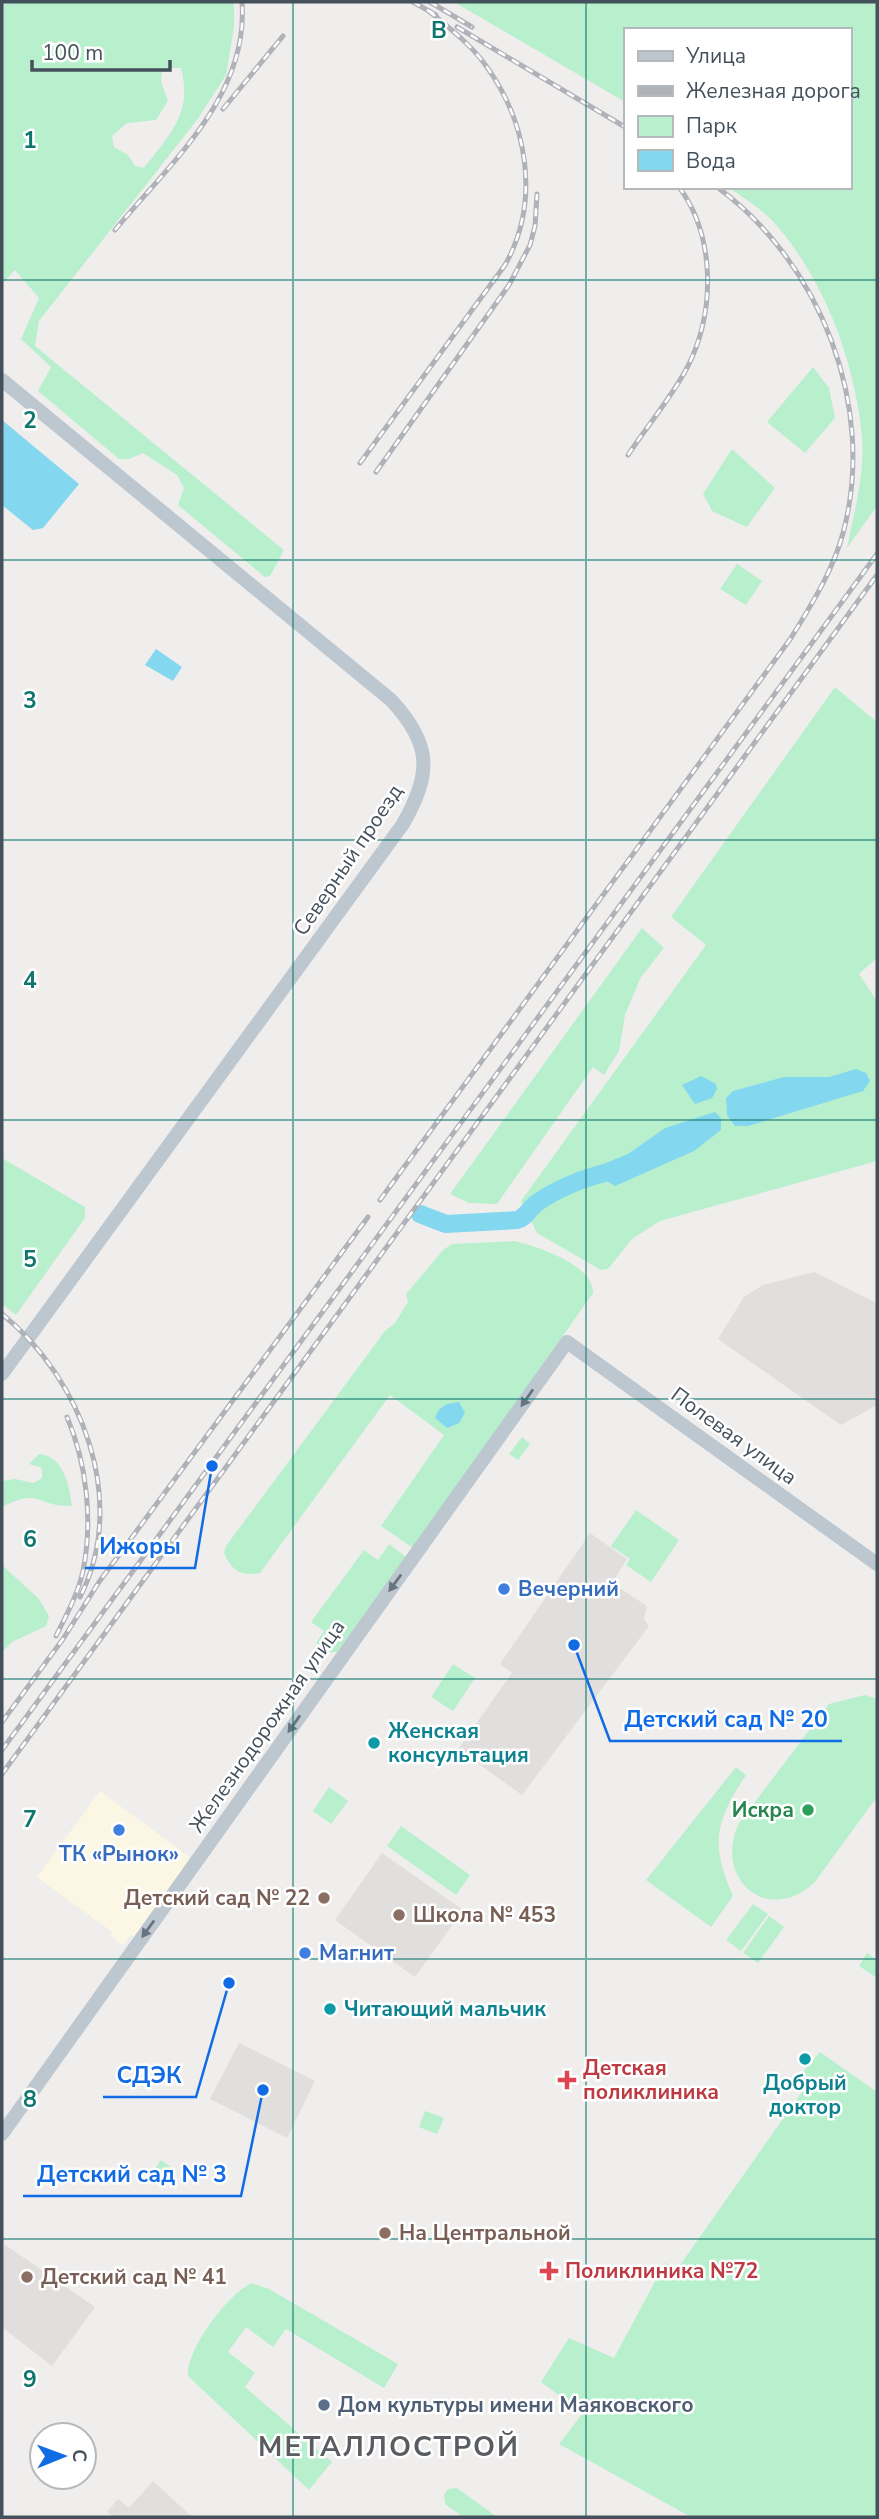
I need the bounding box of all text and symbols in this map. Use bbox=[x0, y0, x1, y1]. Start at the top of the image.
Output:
text: B bbox=[431, 15, 447, 46]
scale bar bbox=[32, 28, 170, 72]
legend bbox=[624, 28, 851, 189]
text: 100 m bbox=[42, 39, 103, 67]
text: Улица bbox=[685, 42, 746, 70]
text: Железная дорога bbox=[686, 77, 861, 105]
text: Парк bbox=[686, 112, 738, 140]
text: 1 bbox=[23, 125, 37, 156]
text: Вода bbox=[686, 147, 736, 175]
text: 2 bbox=[23, 405, 37, 436]
text: 3 bbox=[23, 685, 37, 716]
street label: Северный проезд bbox=[287, 779, 409, 941]
text: 4 bbox=[23, 965, 37, 996]
text: 5 bbox=[23, 1244, 37, 1275]
street label: Полевая улица bbox=[665, 1381, 803, 1491]
one-way arrow bbox=[520, 1389, 534, 1407]
text: 6 bbox=[23, 1524, 37, 1555]
callout: Ижоры bbox=[85, 1524, 195, 1568]
text: Ижоры bbox=[99, 1531, 181, 1562]
one-way arrow bbox=[388, 1574, 402, 1592]
place label: Вечерний bbox=[518, 1575, 619, 1603]
marker: Вечерний bbox=[496, 1581, 512, 1597]
street label: Железнодорожная улица bbox=[183, 1614, 351, 1838]
callout: Детский сад № 20 bbox=[610, 1697, 842, 1741]
text: Детский сад № 20 bbox=[624, 1704, 828, 1735]
one-way arrow bbox=[287, 1715, 301, 1733]
place label: Женская консультация bbox=[388, 1717, 529, 1769]
marker: Женская консультация bbox=[366, 1735, 382, 1751]
place label: Искра bbox=[732, 1796, 794, 1824]
marker: Искра bbox=[800, 1802, 816, 1818]
text: 7 bbox=[23, 1804, 37, 1835]
marker: ТК «Рынок» bbox=[111, 1822, 127, 1838]
place label: ТК «Рынок» bbox=[59, 1840, 179, 1868]
place label: Детский сад № 22 bbox=[124, 1884, 310, 1912]
marker: Детский сад № 22 bbox=[316, 1890, 332, 1906]
place label: Школа № 453 bbox=[413, 1901, 556, 1929]
marker: Школа № 453 bbox=[391, 1907, 407, 1923]
one-way arrow bbox=[141, 1920, 155, 1938]
place label: Магнит bbox=[319, 1939, 394, 1967]
marker: Магнит bbox=[297, 1945, 313, 1961]
place label: Читающий мальчик bbox=[344, 1995, 546, 2023]
marker: Читающий мальчик bbox=[322, 2001, 338, 2017]
marker: Добрый доктор bbox=[797, 2051, 813, 2067]
callout: СДЭК bbox=[103, 2053, 196, 2097]
place label: Детская поликлиника bbox=[583, 2054, 719, 2106]
text: СДЭК bbox=[116, 2060, 182, 2091]
place label: Добрый доктор bbox=[763, 2069, 847, 2121]
marker: Детская поликлиника bbox=[557, 2070, 577, 2090]
text: 8 bbox=[23, 2084, 37, 2115]
callout: Детский сад № 3 bbox=[23, 2152, 241, 2196]
text: Детский сад № 3 bbox=[37, 2159, 227, 2190]
place label: На Центральной bbox=[399, 2219, 571, 2247]
marker: На Центральной bbox=[377, 2225, 393, 2241]
place label: Поликлиника №72 bbox=[565, 2257, 758, 2285]
marker: Поликлиника №72 bbox=[539, 2261, 559, 2281]
place label: Детский сад № 41 bbox=[41, 2263, 227, 2291]
marker: Детский сад № 41 bbox=[19, 2269, 35, 2285]
text: 9 bbox=[23, 2364, 37, 2395]
place label: Дом культуры имени Маяковского bbox=[338, 2391, 694, 2419]
marker: Дом культуры имени Маяковского bbox=[316, 2397, 332, 2413]
north arrow bbox=[28, 2421, 98, 2491]
district label: МЕТАЛЛОСТРОЙ bbox=[258, 2428, 520, 2466]
text: С bbox=[66, 2449, 92, 2462]

